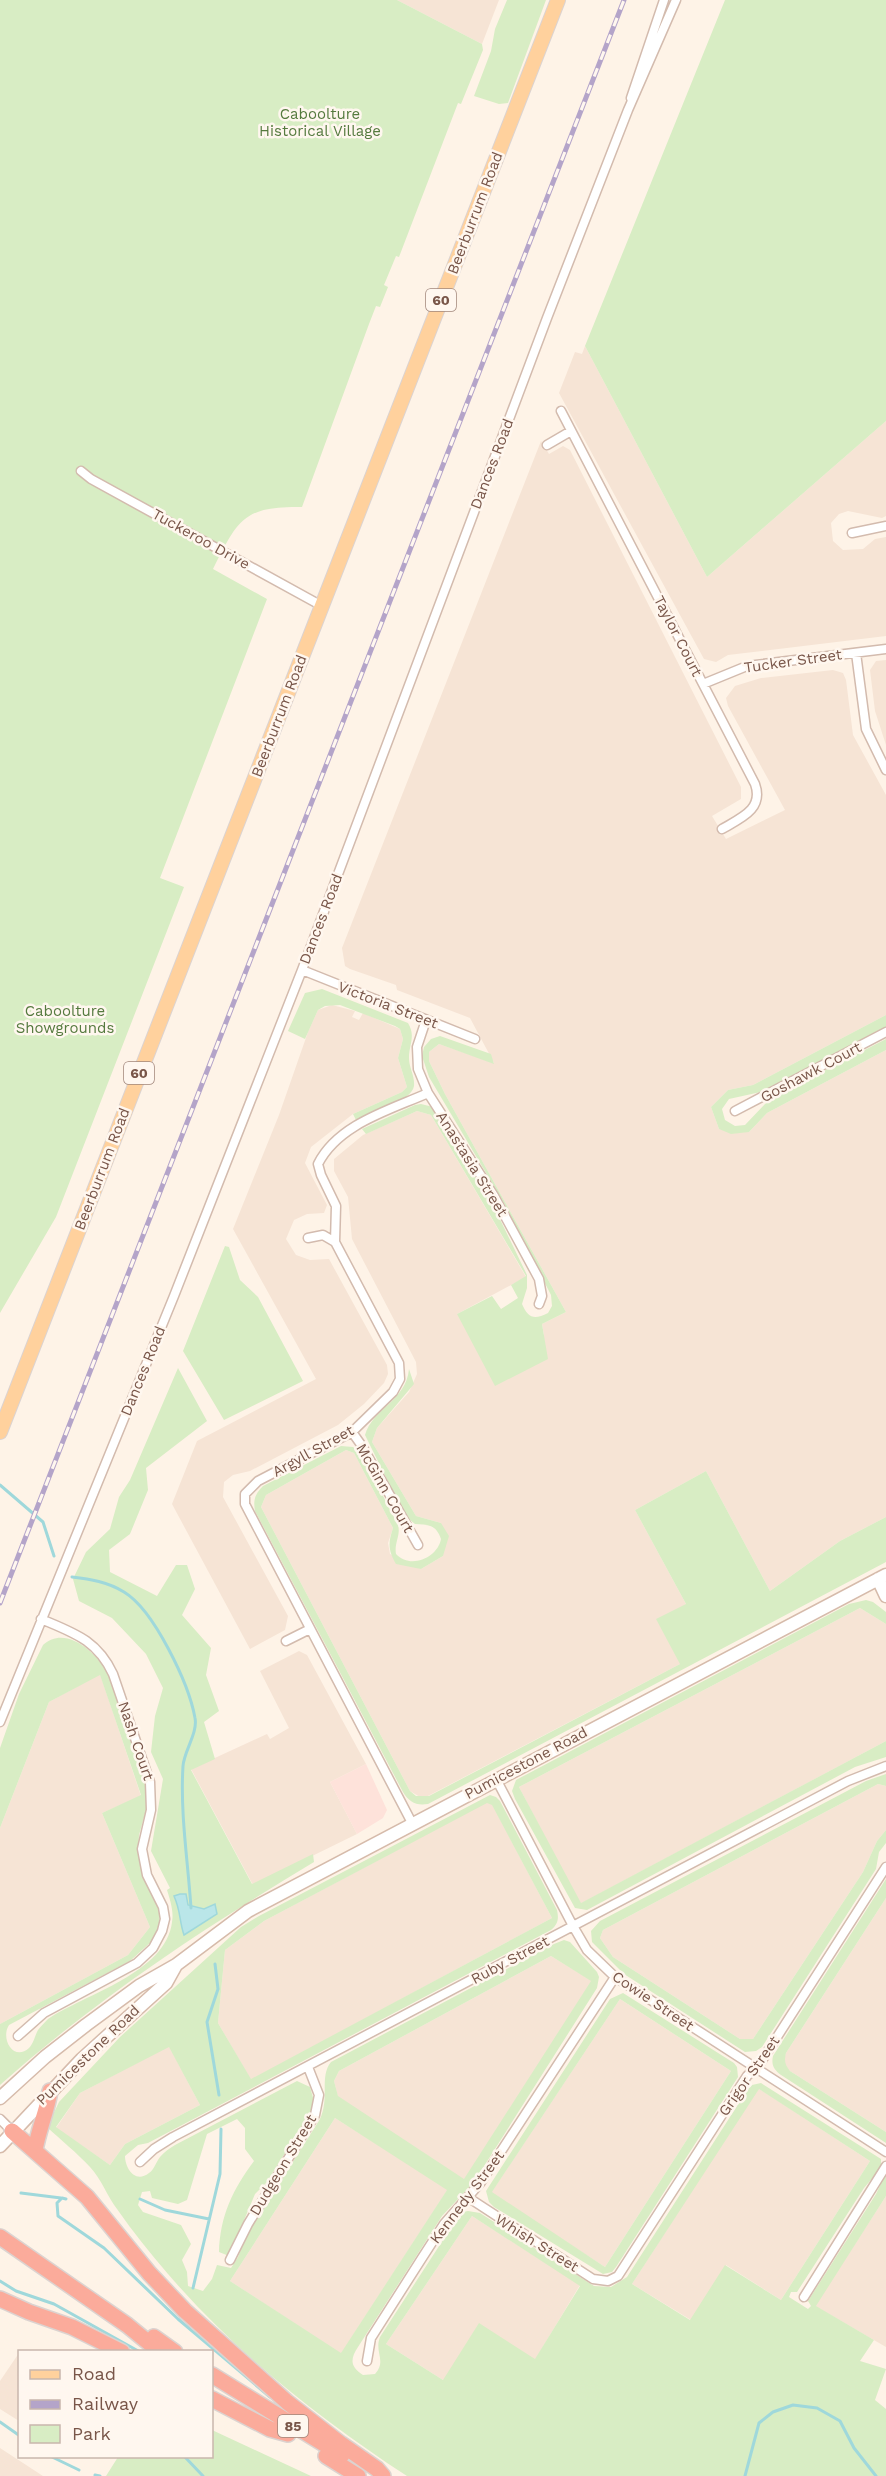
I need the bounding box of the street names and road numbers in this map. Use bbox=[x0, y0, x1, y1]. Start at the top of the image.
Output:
street label: Beerburrum Road bbox=[443, 149, 507, 277]
road number: 60 bbox=[426, 289, 456, 311]
street label: Dances Road bbox=[467, 416, 517, 512]
street label: Tuckeroo Drive bbox=[149, 505, 253, 573]
street label: Taylor Court bbox=[650, 593, 706, 680]
street label: Tucker Street bbox=[743, 645, 844, 677]
street label: Beerburrum Road bbox=[247, 652, 311, 780]
street label: Dances Road bbox=[296, 871, 346, 967]
street label: Victoria Street bbox=[335, 978, 441, 1033]
street label: Goshawk Court bbox=[757, 1037, 865, 1106]
road number: 60 bbox=[124, 1062, 154, 1084]
street label: Beerburrum Road bbox=[70, 1105, 134, 1233]
street label: Anastasia Street bbox=[432, 1108, 512, 1221]
street label: Dances Road bbox=[117, 1323, 169, 1419]
street label: Argyll Street bbox=[269, 1421, 357, 1481]
street label: McGinn Court bbox=[352, 1440, 418, 1536]
street label: Nash Court bbox=[114, 1699, 158, 1783]
street label: Pumicestone Road bbox=[461, 1723, 591, 1803]
street label: Ruby Street bbox=[468, 1932, 553, 1988]
street label: Cowie Street bbox=[609, 1967, 698, 2035]
street label: Pumicestone Road bbox=[33, 2001, 143, 2109]
street label: Grigor Street bbox=[715, 2032, 784, 2120]
street label: Dudgeon Street bbox=[246, 2111, 321, 2219]
street label: Kennedy Street bbox=[426, 2146, 508, 2247]
street label: Whish Street bbox=[492, 2210, 583, 2276]
road number: 85 bbox=[278, 2415, 308, 2437]

